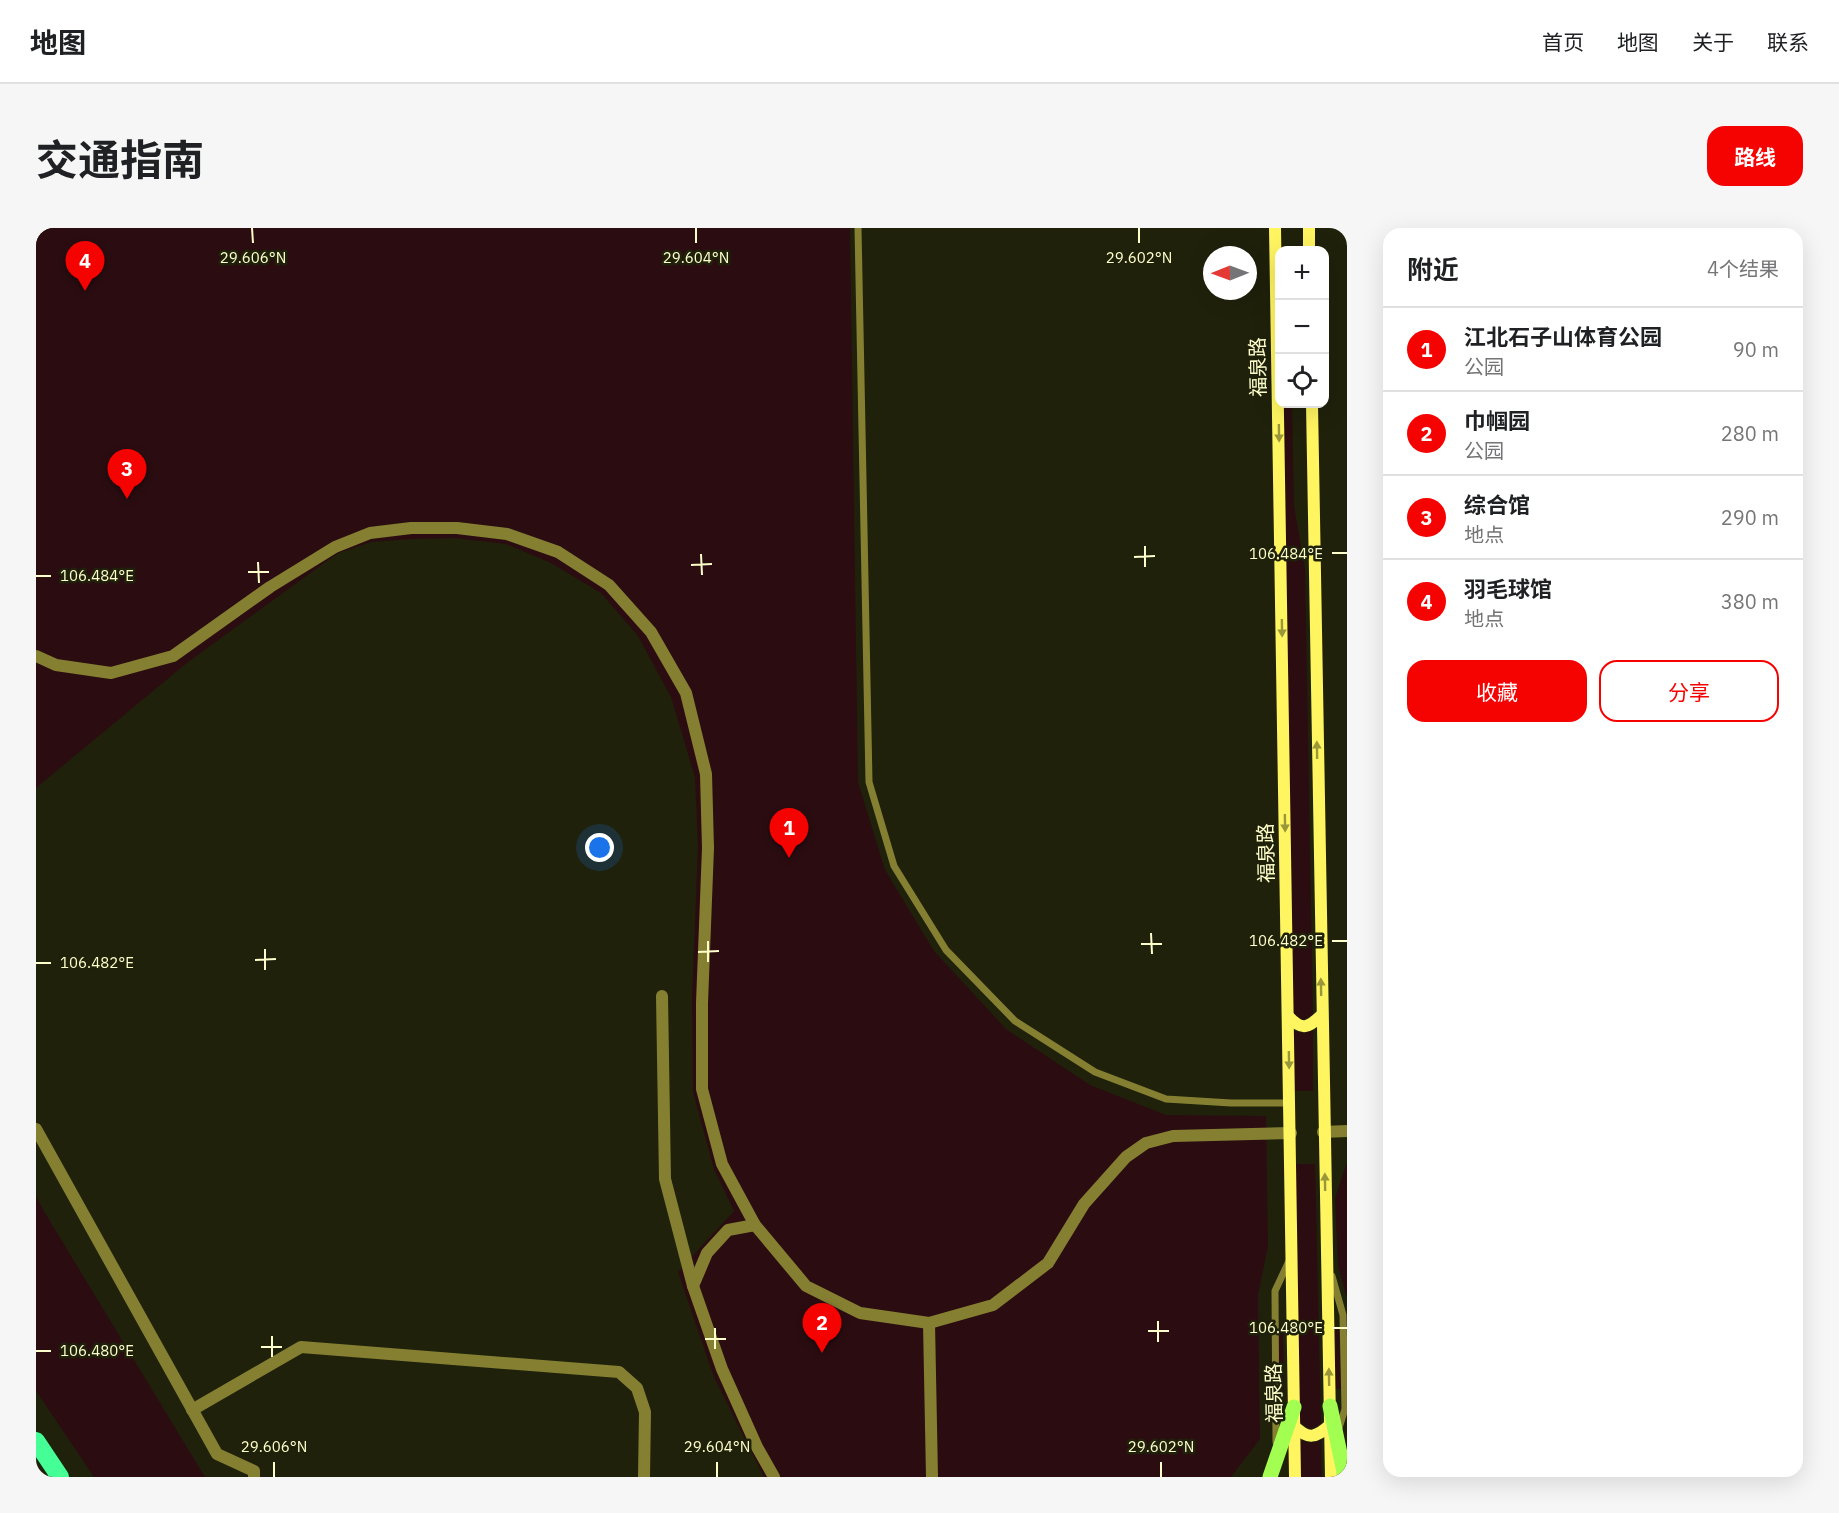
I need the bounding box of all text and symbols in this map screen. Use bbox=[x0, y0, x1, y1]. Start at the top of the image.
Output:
text: 地图 bbox=[30, 24, 86, 61]
text: 首页 bbox=[1542, 28, 1584, 56]
text: 地图 bbox=[1617, 28, 1659, 56]
text: 关于 bbox=[1692, 28, 1734, 56]
text: 联系 bbox=[1767, 28, 1809, 56]
button: 路线 bbox=[1707, 126, 1803, 186]
text: 交通指南 bbox=[36, 132, 204, 187]
pin: 4 bbox=[65, 242, 104, 291]
north arrow bbox=[1203, 246, 1257, 300]
map controls bbox=[1275, 246, 1329, 408]
button: + bbox=[1275, 246, 1329, 300]
text: 29.606°N bbox=[220, 248, 286, 267]
text: 29.604°N bbox=[663, 248, 729, 267]
text: 29.602°N bbox=[1106, 248, 1172, 267]
text: 附近 bbox=[1407, 252, 1459, 286]
text: 4个结果 bbox=[1707, 255, 1779, 282]
button: − bbox=[1275, 300, 1329, 354]
text: 江北石子山体育公园 bbox=[1464, 322, 1662, 351]
text: 1 bbox=[1421, 336, 1433, 363]
text: 90 m bbox=[1733, 336, 1779, 363]
street label: 福泉路 bbox=[1243, 337, 1272, 397]
text: 公园 bbox=[1464, 353, 1504, 380]
button: locate bbox=[1275, 354, 1329, 408]
text: 巾帼园 bbox=[1464, 406, 1530, 435]
text: 2 bbox=[1421, 420, 1433, 447]
text: 280 m bbox=[1721, 420, 1779, 447]
one-way arrow bbox=[1274, 424, 1283, 443]
text: 公园 bbox=[1464, 437, 1504, 464]
pin: 3 bbox=[108, 450, 146, 499]
text: 综合馆 bbox=[1464, 490, 1530, 519]
text: 3 bbox=[1421, 504, 1433, 531]
text: 290 m bbox=[1721, 504, 1779, 531]
text: 地点 bbox=[1464, 521, 1504, 548]
text: 106.484°E bbox=[1249, 544, 1323, 563]
text: 106.484°E bbox=[60, 566, 134, 585]
text: 羽毛球馆 bbox=[1464, 574, 1552, 603]
text: 4 bbox=[1421, 588, 1433, 615]
text: 380 m bbox=[1721, 588, 1779, 615]
text: 地点 bbox=[1464, 605, 1504, 632]
one-way arrow bbox=[1277, 619, 1287, 638]
button: 收藏 bbox=[1407, 660, 1587, 722]
button: 分享 bbox=[1599, 660, 1779, 722]
one-way arrow bbox=[1312, 740, 1322, 759]
pin: 1 bbox=[770, 808, 808, 858]
one-way arrow bbox=[1281, 814, 1290, 833]
street label: 福泉路 bbox=[1251, 823, 1280, 883]
your location bbox=[585, 833, 614, 862]
text: 106.482°E bbox=[1249, 931, 1323, 950]
text: 106.482°E bbox=[60, 953, 134, 972]
one-way arrow bbox=[1316, 977, 1326, 996]
one-way arrow bbox=[1285, 1051, 1294, 1070]
one-way arrow bbox=[1320, 1172, 1329, 1191]
pin: 2 bbox=[802, 1304, 842, 1353]
text: 106.480°E bbox=[1249, 1318, 1323, 1337]
text: 106.480°E bbox=[60, 1341, 134, 1360]
street label: 福泉路 bbox=[1259, 1363, 1288, 1423]
one-way arrow bbox=[1324, 1367, 1334, 1386]
text: 29.606°N bbox=[241, 1437, 307, 1456]
text: 29.604°N bbox=[684, 1437, 750, 1456]
text: 29.602°N bbox=[1128, 1437, 1194, 1456]

